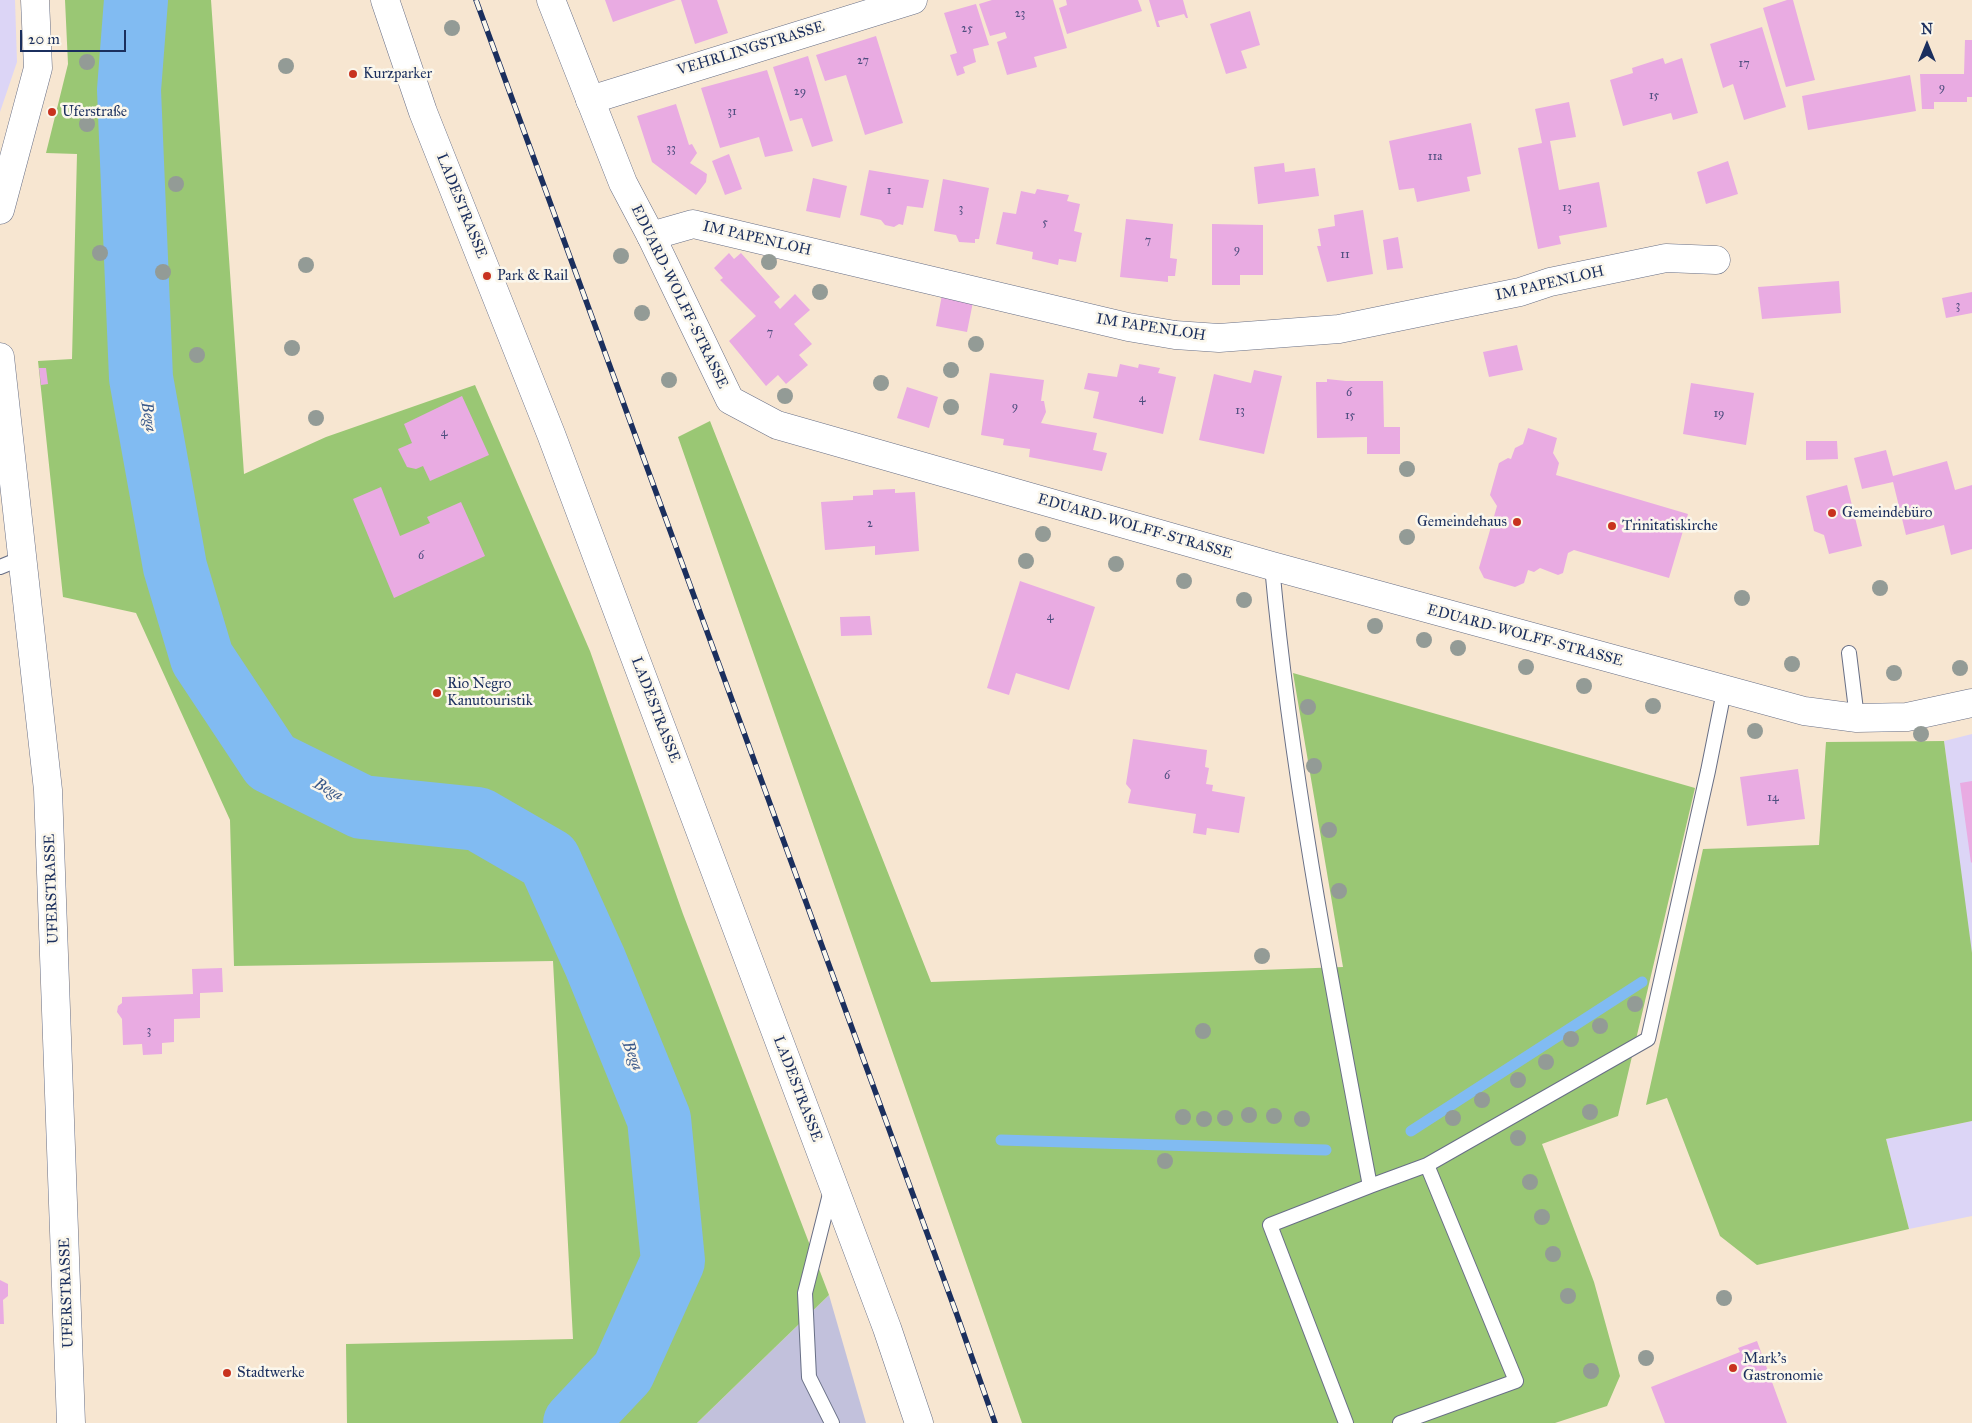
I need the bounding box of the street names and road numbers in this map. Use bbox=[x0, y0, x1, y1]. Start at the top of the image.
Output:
street label: VEHRLINGSTRASSE bbox=[675, 18, 827, 80]
street label: LADESTRASSE bbox=[432, 151, 490, 261]
street label: EDUARD-WOLFF-STRASSE bbox=[627, 202, 731, 392]
street label: IM PAPENLOH bbox=[701, 218, 813, 260]
street label: IM PAPENLOH bbox=[1494, 263, 1606, 305]
street label: IM PAPENLOH bbox=[1095, 310, 1207, 346]
street label: EDUARD-WOLFF-STRASSE bbox=[1035, 490, 1235, 564]
street label: EDUARD-WOLFF-STRASSE bbox=[1425, 601, 1625, 671]
street label: LADESTRASSE bbox=[627, 655, 683, 765]
street label: UFERSTRASSE bbox=[41, 833, 63, 945]
street label: LADESTRASSE bbox=[769, 1034, 825, 1144]
street label: UFERSTRASSE bbox=[56, 1237, 78, 1349]

